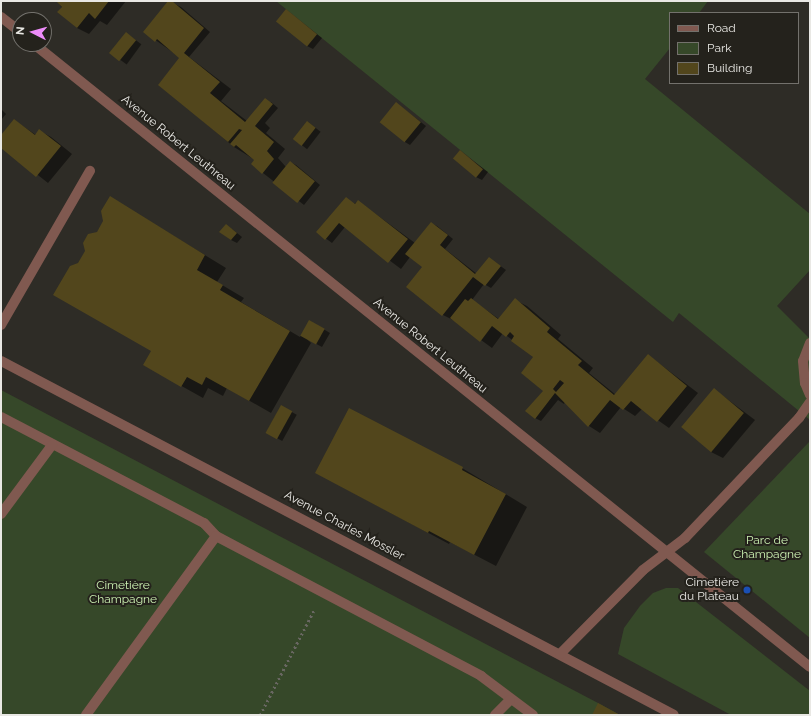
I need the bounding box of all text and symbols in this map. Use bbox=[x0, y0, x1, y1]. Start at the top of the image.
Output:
north arrow bbox=[12, 12, 52, 52]
legend bbox=[669, 12, 799, 84]
text: Road bbox=[707, 21, 736, 35]
text: N bbox=[14, 26, 27, 36]
text: Park bbox=[707, 41, 732, 55]
text: Building bbox=[707, 61, 753, 75]
street label: Avenue Robert Leuthreau bbox=[118, 93, 238, 193]
street label: Avenue Robert Leuthreau bbox=[370, 296, 490, 396]
street label: Avenue Charles Mossler bbox=[281, 488, 407, 564]
park label: Parc de Champagne bbox=[733, 534, 801, 562]
place label: Cimetière du Plateau bbox=[680, 576, 739, 604]
park label: Cimetière Champagne bbox=[89, 579, 157, 607]
marker: Cimetière du Plateau bbox=[742, 585, 752, 595]

